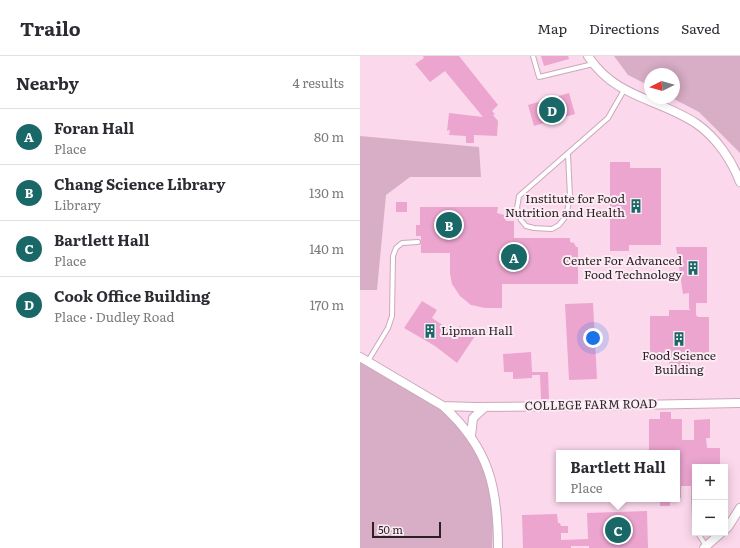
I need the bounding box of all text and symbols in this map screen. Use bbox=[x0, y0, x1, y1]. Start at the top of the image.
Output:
text: Trailo bbox=[20, 14, 81, 42]
text: Map bbox=[537, 18, 567, 38]
text: Directions bbox=[589, 18, 659, 38]
text: Saved bbox=[681, 18, 720, 38]
north arrow bbox=[644, 68, 680, 104]
text: Nearby bbox=[16, 70, 79, 95]
text: 4 results bbox=[293, 73, 344, 92]
pin: D bbox=[539, 95, 565, 125]
text: Foran Hall bbox=[54, 116, 134, 139]
text: A bbox=[24, 127, 34, 146]
text: 80 m bbox=[314, 127, 344, 146]
text: Place bbox=[54, 139, 86, 158]
text: Chang Science Library bbox=[54, 172, 225, 195]
text: B bbox=[25, 183, 33, 202]
text: 130 m bbox=[309, 183, 344, 202]
place label: Institute for Food Nutrition and Health bbox=[505, 189, 626, 221]
text: Library bbox=[54, 195, 101, 214]
building icon: Institute for Food Nutrition and Health bbox=[628, 198, 644, 214]
pin: B bbox=[436, 210, 462, 240]
text: Bartlett Hall bbox=[54, 228, 149, 251]
text: C bbox=[24, 239, 34, 258]
text: 140 m bbox=[309, 239, 344, 258]
pin: A bbox=[501, 242, 527, 272]
text: Place bbox=[54, 251, 86, 270]
place label: Center For Advanced Food Technology bbox=[563, 251, 683, 283]
building icon: Center For Advanced Food Technology bbox=[685, 260, 701, 276]
text: Cook Office Building bbox=[54, 284, 210, 307]
text: D bbox=[24, 295, 34, 314]
text: 170 m bbox=[310, 295, 344, 314]
text: Place · Dudley Road bbox=[54, 307, 174, 326]
place label: Lipman Hall bbox=[441, 321, 513, 339]
building icon: Lipman Hall bbox=[422, 323, 438, 339]
your location bbox=[583, 328, 603, 348]
building icon: Food Science Building bbox=[671, 331, 687, 347]
place label: Food Science Building bbox=[642, 346, 716, 378]
street label: COLLEGE FARM ROAD bbox=[525, 394, 657, 414]
popup bbox=[556, 450, 680, 502]
text: Bartlett Hall bbox=[570, 455, 666, 478]
map controls bbox=[692, 464, 728, 536]
button: + bbox=[692, 464, 728, 500]
text: Place bbox=[570, 478, 603, 497]
button: − bbox=[692, 500, 728, 536]
pin: C bbox=[605, 515, 631, 545]
scale bar bbox=[372, 520, 441, 539]
text: 50 m bbox=[378, 521, 403, 537]

